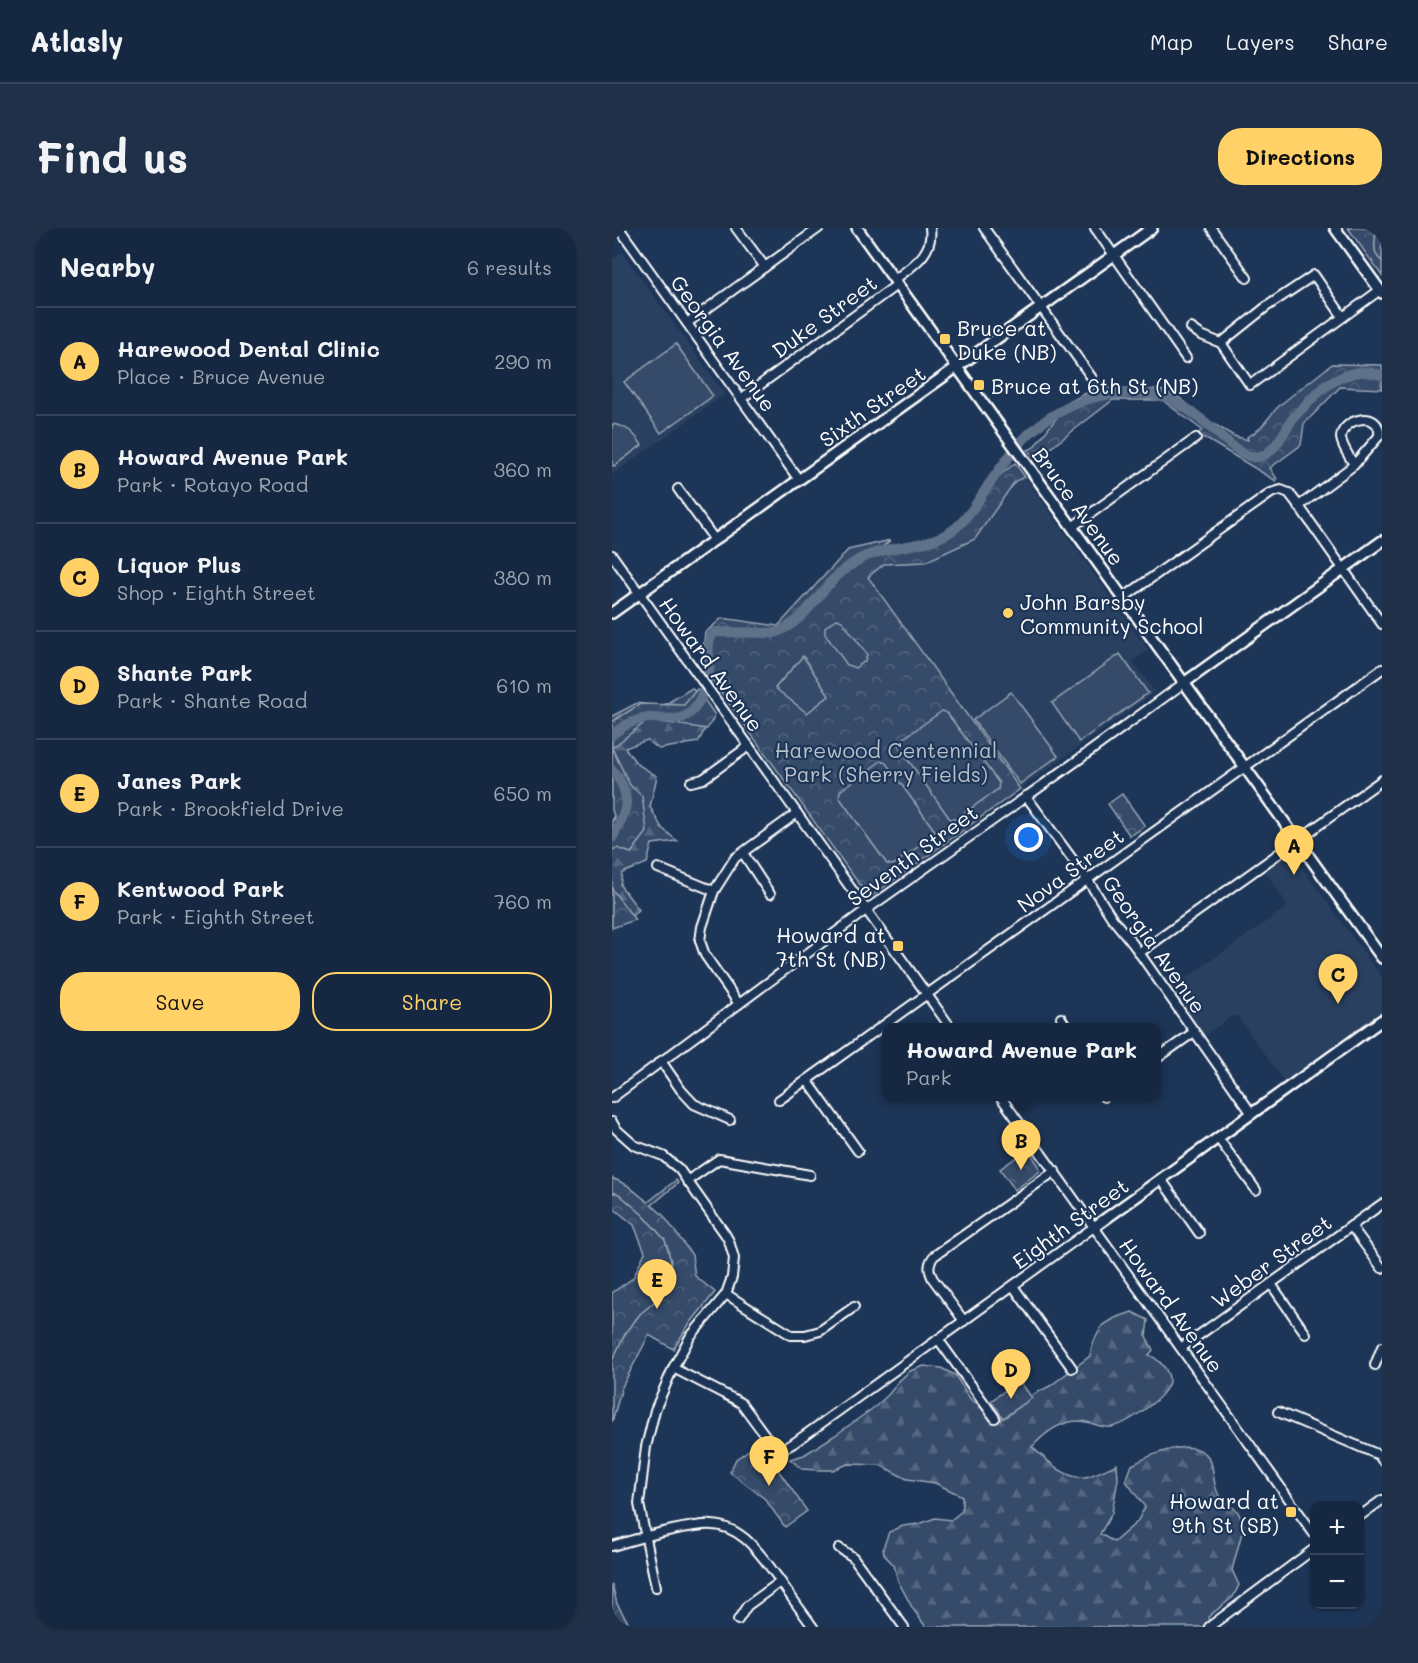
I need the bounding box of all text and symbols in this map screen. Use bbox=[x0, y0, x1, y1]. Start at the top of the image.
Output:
text: Atlasly bbox=[30, 23, 124, 59]
text: Map bbox=[1150, 28, 1193, 55]
text: Layers bbox=[1226, 28, 1295, 55]
text: Share bbox=[1328, 28, 1388, 55]
button: Directions bbox=[1218, 128, 1382, 185]
text: Find us bbox=[36, 129, 188, 184]
text: Nearby bbox=[60, 250, 155, 284]
text: 6 results bbox=[467, 254, 552, 280]
street label: Georgia Avenue bbox=[665, 269, 783, 417]
street label: Duke Street bbox=[766, 269, 882, 363]
place label: Bruce at Duke (NB) bbox=[957, 314, 1057, 365]
marker: Bruce at Duke (NB) bbox=[938, 332, 952, 346]
text: Harewood Dental Clinic bbox=[117, 334, 380, 363]
text: A bbox=[73, 348, 86, 374]
text: 290 m bbox=[494, 348, 552, 374]
street label: Sixth Street bbox=[814, 359, 930, 453]
text: Place · Bruce Avenue bbox=[117, 363, 326, 389]
place label: Bruce at 6th St (NB) bbox=[991, 372, 1198, 399]
marker: Bruce at 6th St (NB) bbox=[972, 378, 986, 392]
text: Howard Avenue Park bbox=[117, 442, 348, 471]
street label: Bruce Avenue bbox=[1027, 442, 1131, 570]
text: B bbox=[73, 456, 86, 482]
text: 360 m bbox=[494, 456, 552, 482]
text: Park · Rotayo Road bbox=[117, 471, 308, 497]
text: Liquor Plus bbox=[117, 550, 241, 579]
text: C bbox=[72, 564, 87, 590]
text: 380 m bbox=[494, 564, 552, 590]
text: Shop · Eighth Street bbox=[117, 579, 316, 605]
place label: John Barsby Community School bbox=[1020, 588, 1204, 639]
street label: Howard Avenue bbox=[654, 591, 770, 737]
marker: John Barsby Community School bbox=[1001, 606, 1015, 620]
text: Shante Park bbox=[117, 658, 252, 687]
text: D bbox=[72, 672, 87, 698]
text: 610 m bbox=[496, 672, 552, 698]
text: Park · Shante Road bbox=[117, 687, 307, 713]
park label: Harewood Centennial Park (Sherry Fields) bbox=[775, 736, 997, 787]
text: Janes Park bbox=[117, 766, 242, 795]
text: E bbox=[73, 780, 86, 806]
text: 650 m bbox=[494, 780, 552, 806]
text: Park · Brookfield Drive bbox=[117, 795, 344, 821]
street label: Seventh Street bbox=[841, 798, 983, 912]
street label: Nova Street bbox=[1011, 822, 1129, 918]
your location bbox=[1014, 823, 1043, 852]
pin: A bbox=[1274, 826, 1314, 875]
street label: Georgia Avenue bbox=[1097, 870, 1213, 1018]
text: Kentwood Park bbox=[117, 874, 284, 903]
text: F bbox=[73, 888, 86, 914]
text: 760 m bbox=[494, 888, 552, 914]
text: Park · Eighth Street bbox=[117, 903, 314, 929]
place label: Howard at 7th St (NB) bbox=[776, 921, 886, 972]
marker: Howard at 7th St (NB) bbox=[891, 939, 905, 953]
pin: C bbox=[1318, 954, 1358, 1004]
button: Save bbox=[60, 972, 300, 1031]
button: Share bbox=[312, 972, 552, 1031]
popup bbox=[882, 1023, 1161, 1101]
text: Howard Avenue Park bbox=[906, 1035, 1137, 1064]
text: Park bbox=[906, 1064, 951, 1090]
pin: B bbox=[1002, 1120, 1040, 1170]
street label: Eighth Street bbox=[1007, 1172, 1133, 1274]
street label: Weber Street bbox=[1206, 1208, 1336, 1314]
street label: Howard Avenue bbox=[1114, 1232, 1230, 1378]
pin: E bbox=[638, 1260, 676, 1309]
pin: D bbox=[992, 1350, 1030, 1399]
pin: F bbox=[750, 1436, 788, 1486]
place label: Howard at 9th St (SB) bbox=[1169, 1487, 1279, 1538]
map controls bbox=[1310, 1501, 1364, 1609]
button: + bbox=[1310, 1501, 1364, 1555]
marker: Howard at 9th St (SB) bbox=[1284, 1505, 1298, 1519]
button: − bbox=[1310, 1555, 1364, 1609]

